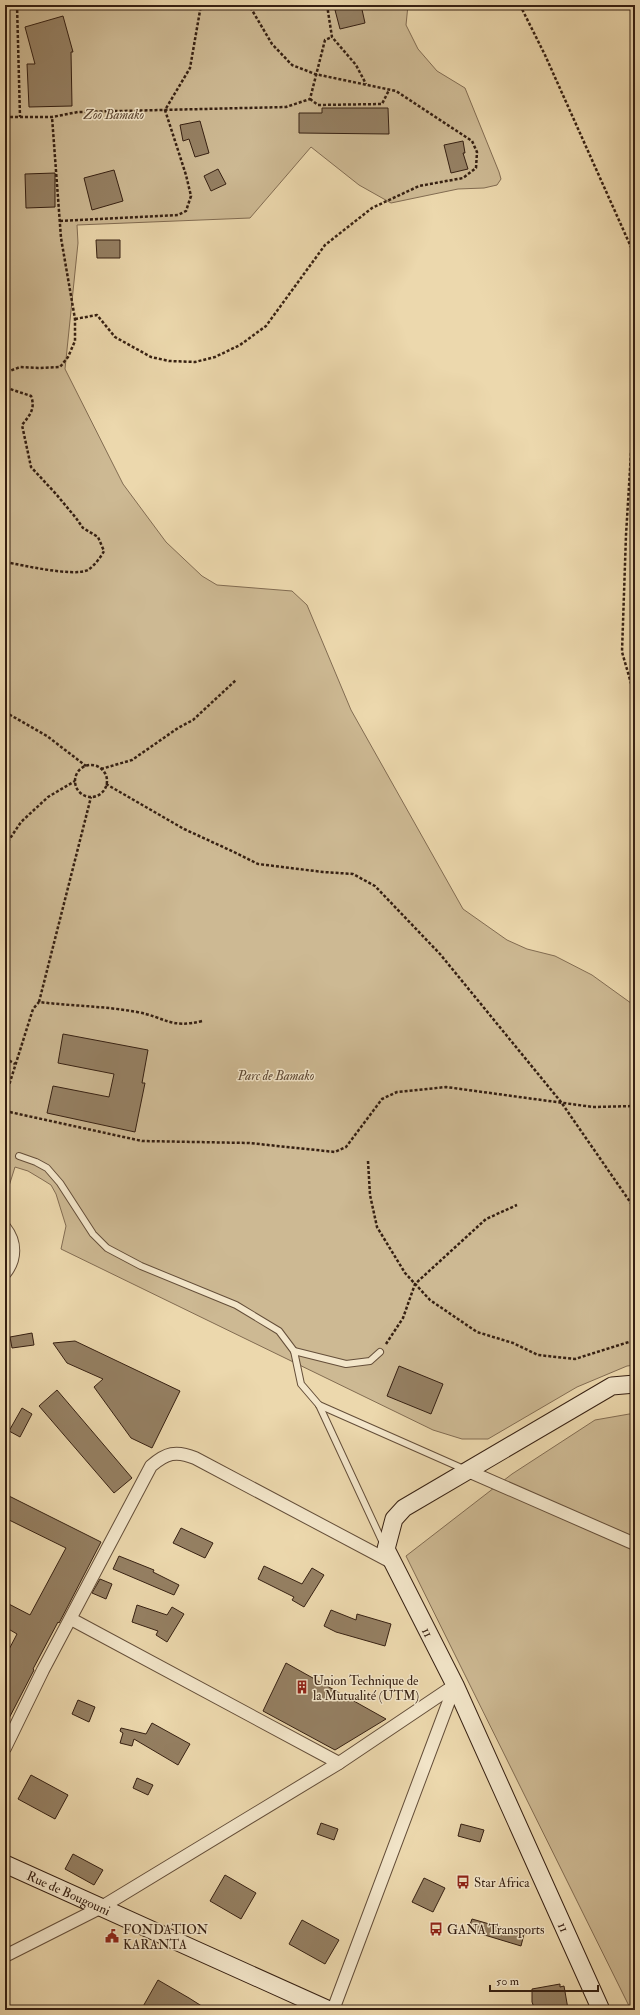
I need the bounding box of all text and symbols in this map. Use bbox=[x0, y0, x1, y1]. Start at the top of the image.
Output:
park label: Zoo Bamako bbox=[83, 107, 145, 123]
park label: Parc de Bamako bbox=[236, 1068, 315, 1084]
street label: 11 bbox=[418, 1625, 437, 1641]
place label: Union Technique de la Mutualité (UTM) bbox=[313, 1673, 419, 1704]
building icon: Union Technique de la Mutualité (UTM) bbox=[294, 1679, 310, 1695]
street label: Rue de Bougouni bbox=[24, 1868, 113, 1920]
bus stop icon: Star Africa bbox=[455, 1874, 471, 1890]
place label: Star Africa bbox=[474, 1875, 530, 1891]
street label: 11 bbox=[554, 1920, 572, 1935]
bus stop icon: GANA Transports bbox=[428, 1921, 444, 1937]
place label: FONDATION KARANTA bbox=[123, 1922, 209, 1953]
place label: GANA Transports bbox=[447, 1922, 545, 1939]
public building icon: FONDATION KARANTA bbox=[104, 1928, 120, 1944]
scale bar bbox=[490, 1967, 598, 1993]
text: 50 m bbox=[496, 1974, 520, 1989]

